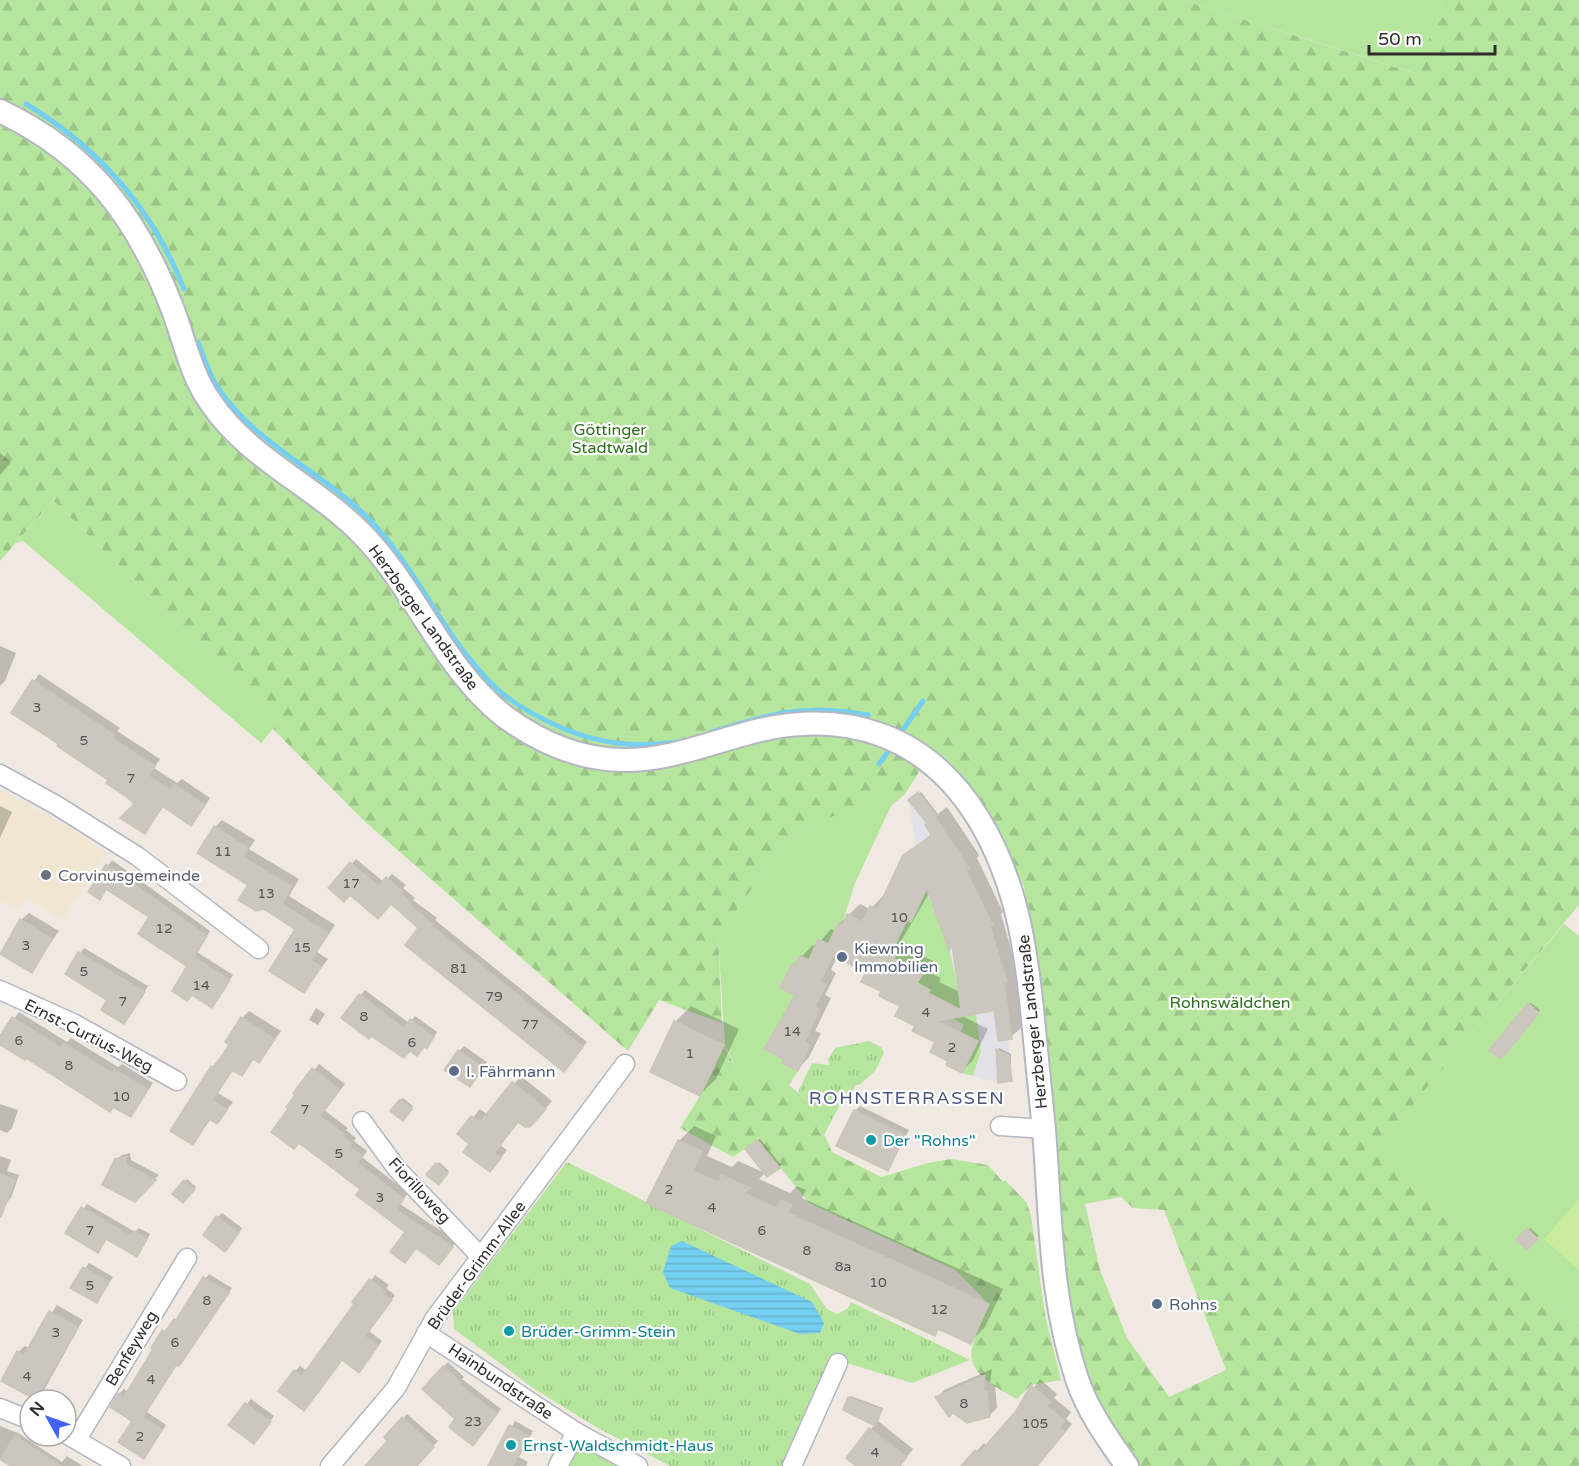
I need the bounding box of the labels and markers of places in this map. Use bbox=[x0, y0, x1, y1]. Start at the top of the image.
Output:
place label: Corvinusgemeinde bbox=[58, 866, 200, 886]
marker: Corvinusgemeinde bbox=[39, 868, 53, 882]
place label: Kiewning Immobilien bbox=[854, 939, 938, 977]
marker: Kiewning Immobilien bbox=[835, 950, 849, 964]
place label: I. Fährmann bbox=[466, 1062, 555, 1082]
marker: I. Fährmann bbox=[447, 1064, 461, 1078]
place label: Der "Rohns" bbox=[883, 1131, 976, 1151]
marker: Der "Rohns" bbox=[864, 1133, 878, 1147]
place label: Rohns bbox=[1169, 1295, 1217, 1315]
marker: Rohns bbox=[1150, 1297, 1164, 1311]
place label: Brüder-Grimm-Stein bbox=[521, 1322, 676, 1342]
marker: Brüder-Grimm-Stein bbox=[502, 1324, 516, 1338]
place label: Ernst-Waldschmidt-Haus bbox=[523, 1436, 714, 1456]
marker: Ernst-Waldschmidt-Haus bbox=[504, 1438, 518, 1452]

